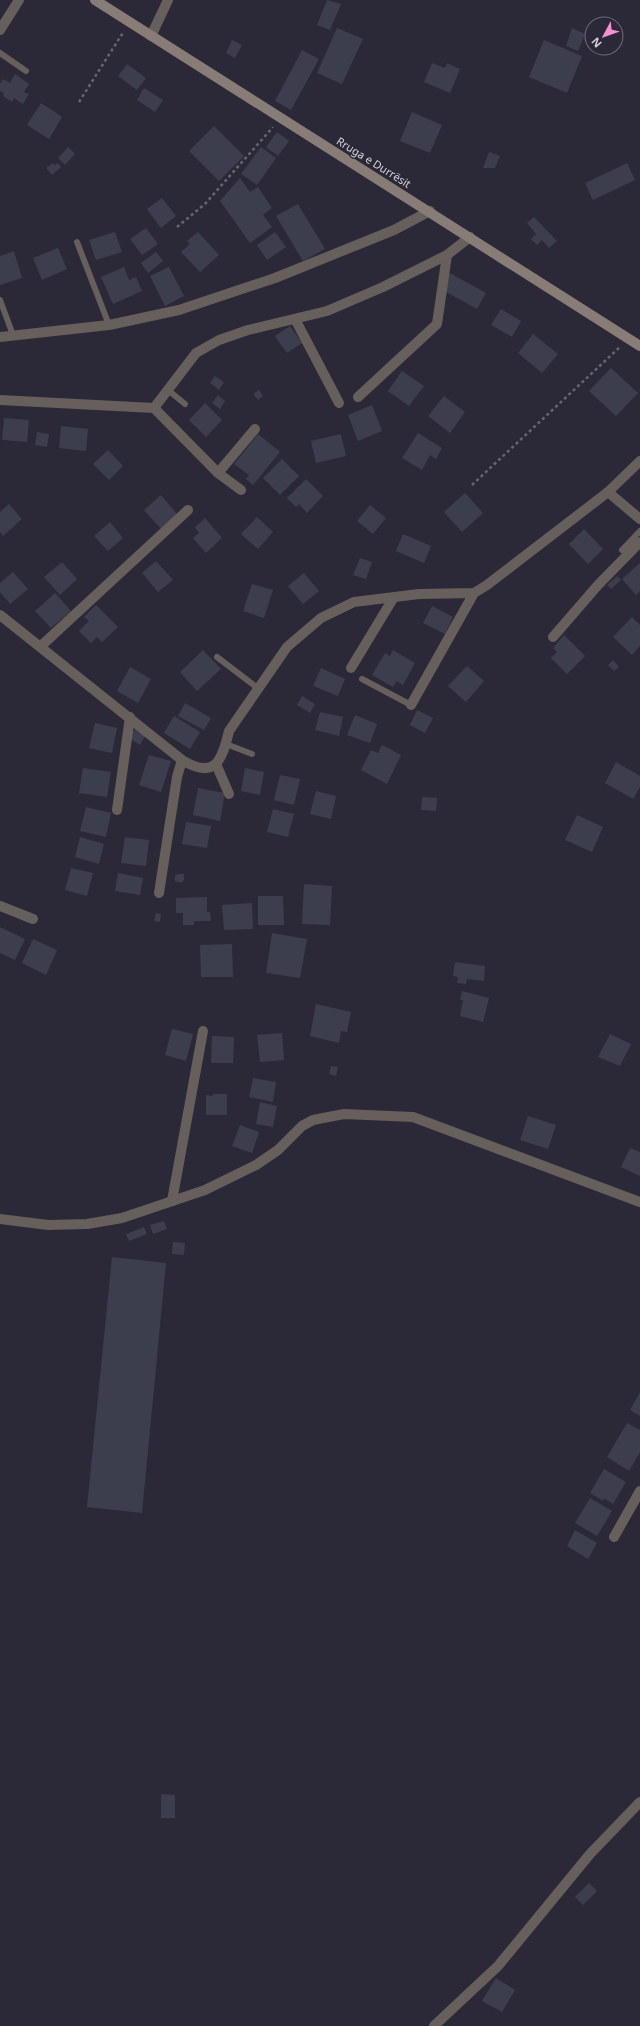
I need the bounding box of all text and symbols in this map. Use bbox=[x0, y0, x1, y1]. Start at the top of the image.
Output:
north arrow bbox=[584, 16, 624, 56]
text: N bbox=[587, 35, 605, 51]
street label: Rruga e Durrësit bbox=[334, 133, 414, 191]

